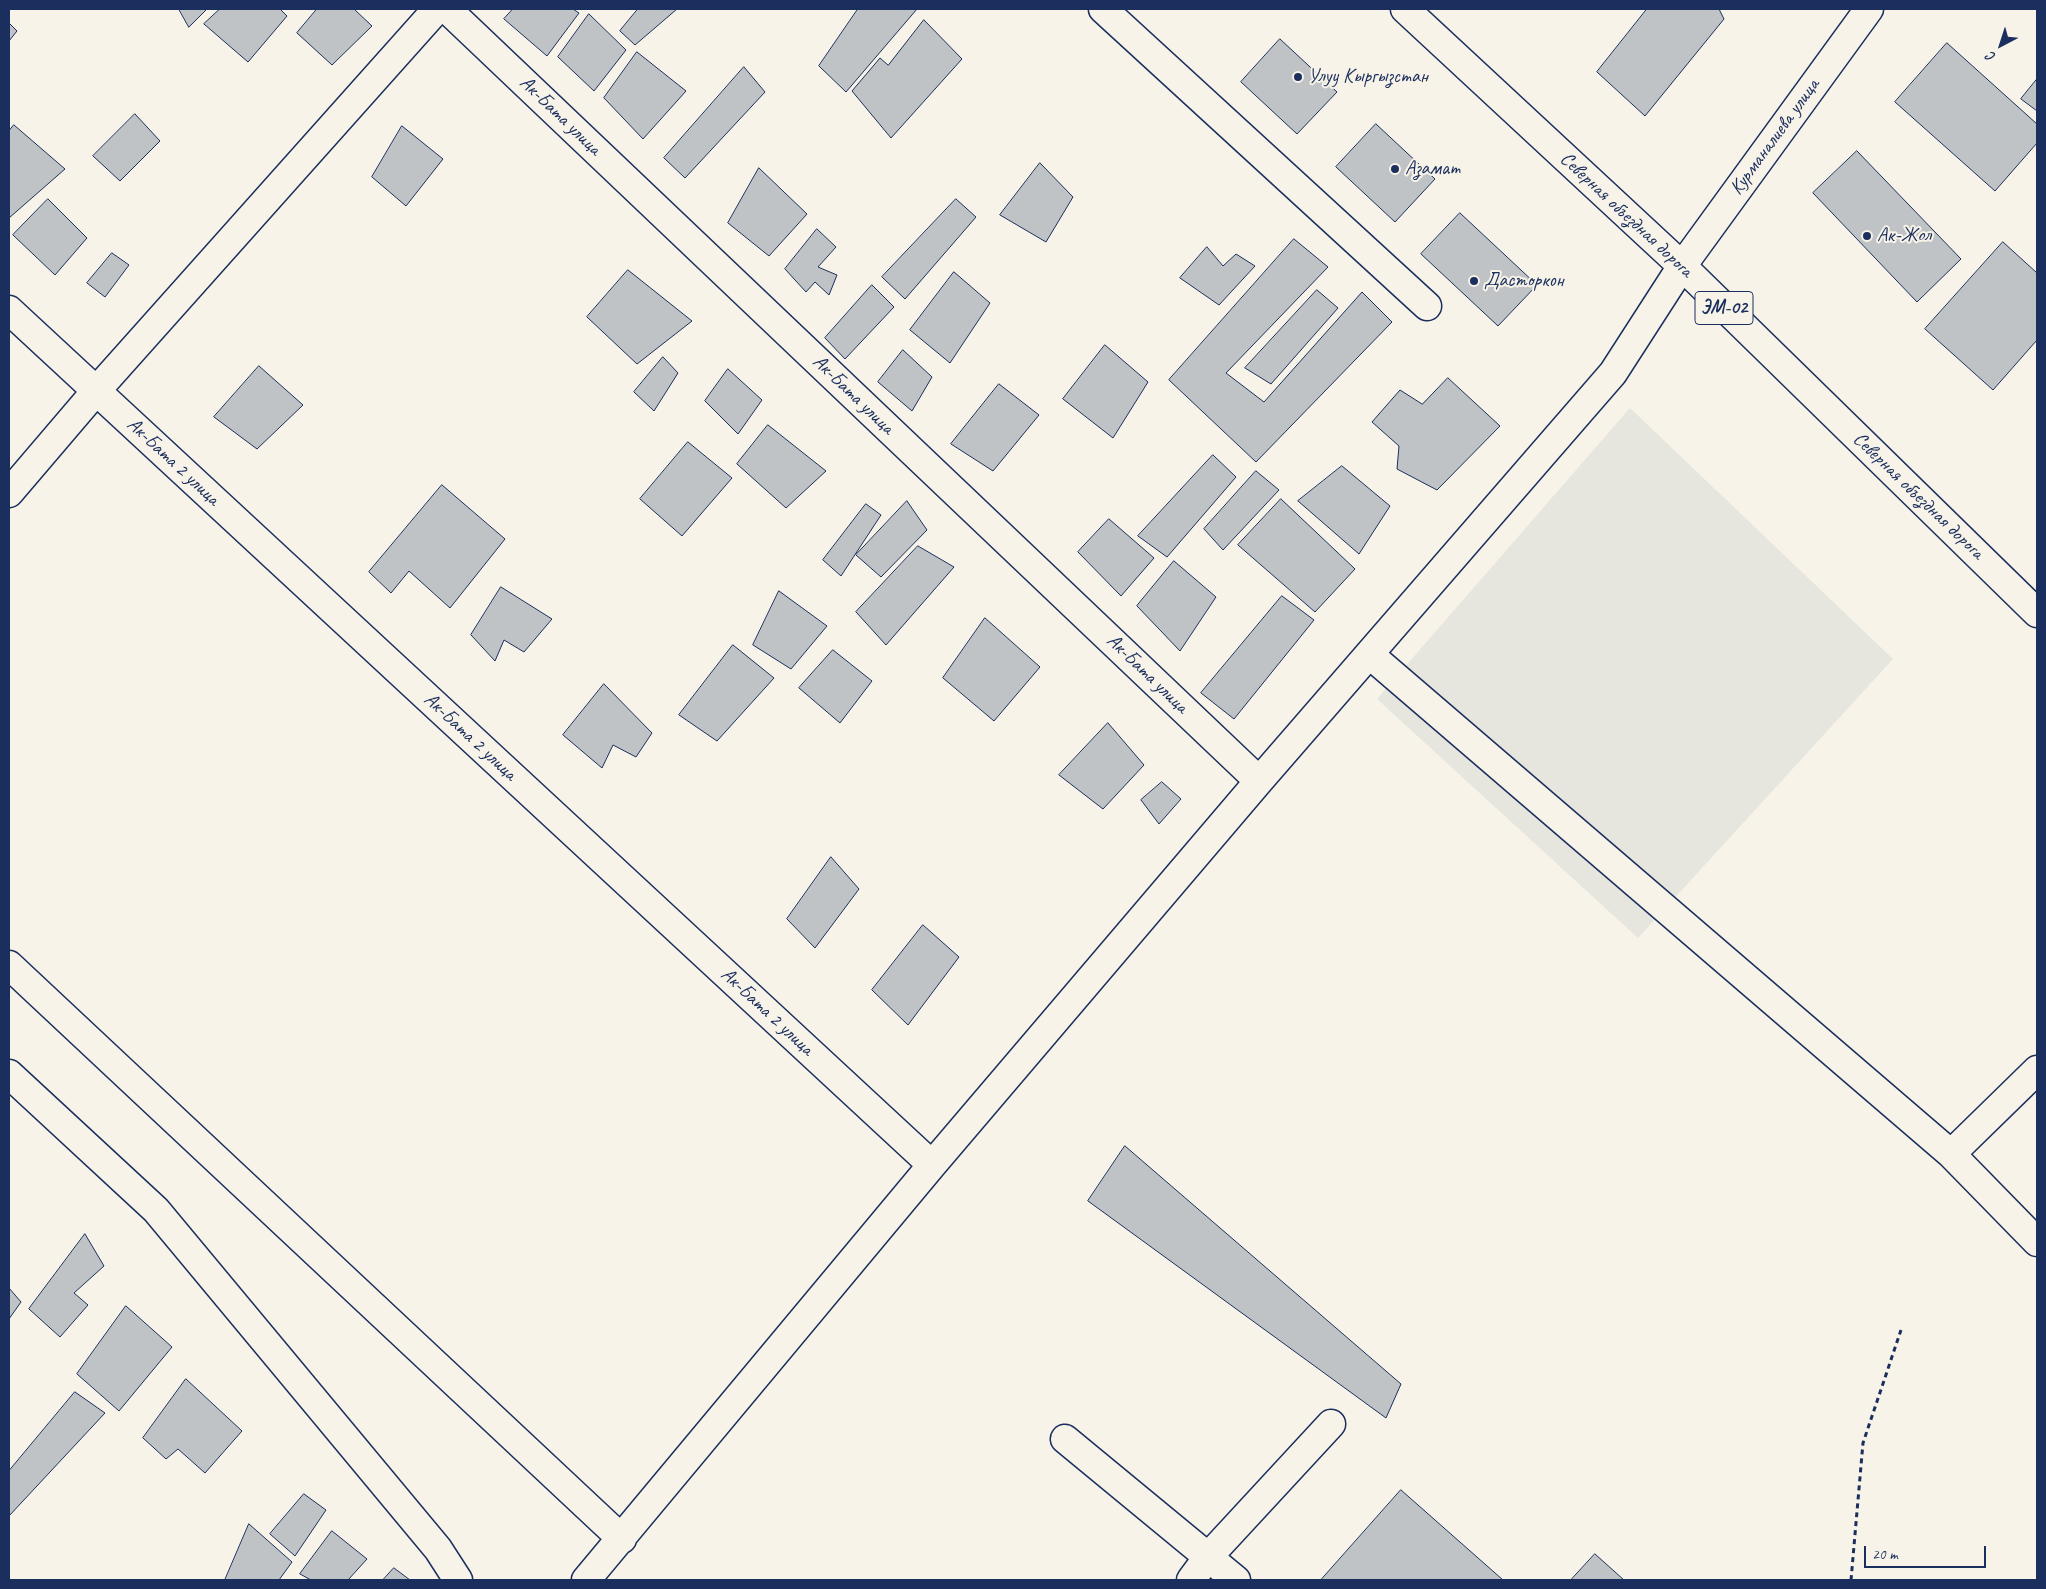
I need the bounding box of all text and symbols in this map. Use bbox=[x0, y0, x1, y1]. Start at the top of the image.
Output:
north arrow bbox=[1976, 20, 2026, 70]
text: С bbox=[1983, 48, 1999, 66]
place label: Улуу Кыргызстан bbox=[1308, 65, 1428, 89]
street label: Ак-Бата улица bbox=[514, 71, 606, 161]
marker: Улуу Кыргызстан bbox=[1292, 71, 1304, 83]
street label: Курманалиева улица bbox=[1725, 74, 1825, 200]
street label: Северная объездная дорога bbox=[1555, 147, 1697, 283]
place label: Азамат bbox=[1405, 157, 1460, 181]
marker: Азамат bbox=[1389, 163, 1401, 175]
place label: Ак-Жол bbox=[1877, 224, 1931, 248]
marker: Ак-Жол bbox=[1861, 230, 1873, 242]
place label: Дасторкон bbox=[1484, 269, 1564, 293]
marker: Дасторкон bbox=[1468, 275, 1480, 287]
road number: ЭМ-02 bbox=[1695, 292, 1753, 324]
street label: Ак-Бата улица bbox=[807, 350, 899, 440]
street label: Ак-Бата 2 улица bbox=[122, 413, 224, 511]
street label: Северная объездная дорога bbox=[1847, 427, 1989, 565]
street label: Ак-Бата улица bbox=[1101, 629, 1193, 719]
street label: Ак-Бата 2 улица bbox=[419, 688, 521, 786]
street label: Ак-Бата 2 улица bbox=[716, 963, 818, 1061]
scale bar bbox=[1866, 1536, 1988, 1568]
text: 20 m bbox=[1872, 1545, 1898, 1564]

